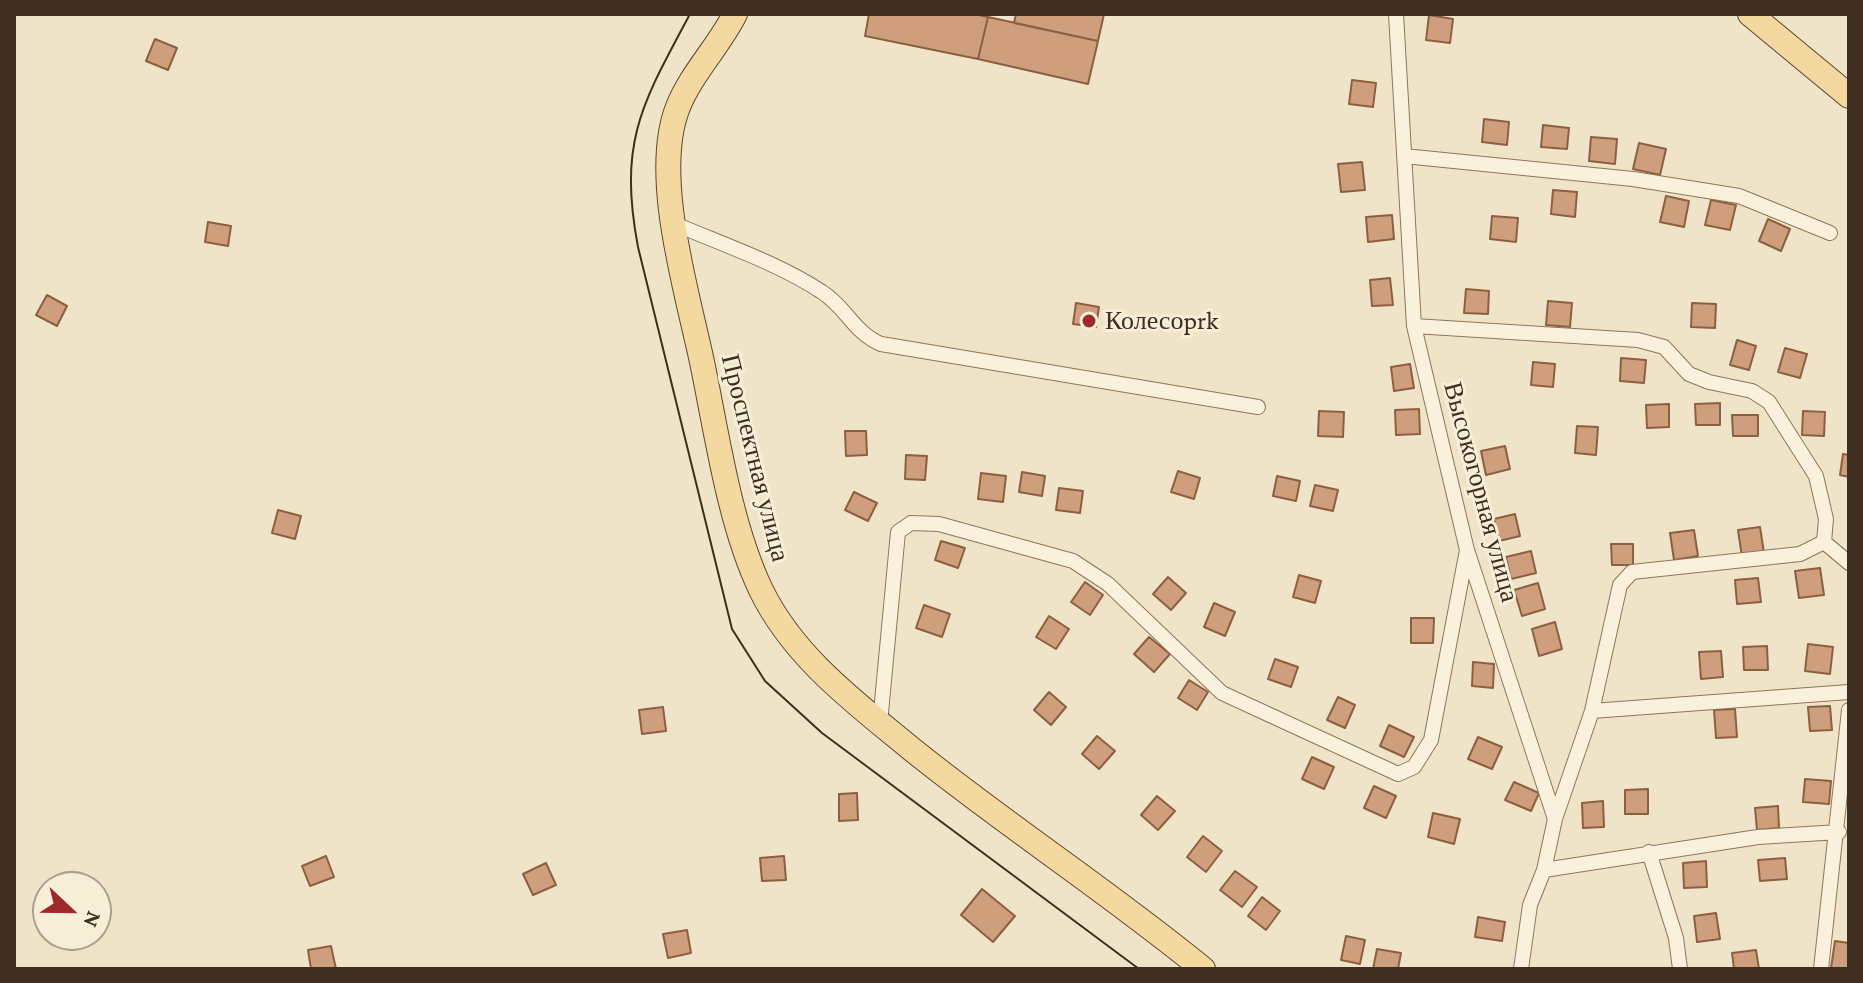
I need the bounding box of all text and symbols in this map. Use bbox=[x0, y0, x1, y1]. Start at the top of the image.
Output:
place label: Колесоprk bbox=[1105, 305, 1219, 337]
marker: Колесоprk bbox=[1080, 312, 1098, 330]
street label: Проспектная улица bbox=[714, 351, 796, 565]
street label: Высокогорная улица bbox=[1437, 379, 1525, 605]
north arrow bbox=[32, 871, 112, 951]
text: N bbox=[78, 908, 107, 931]

